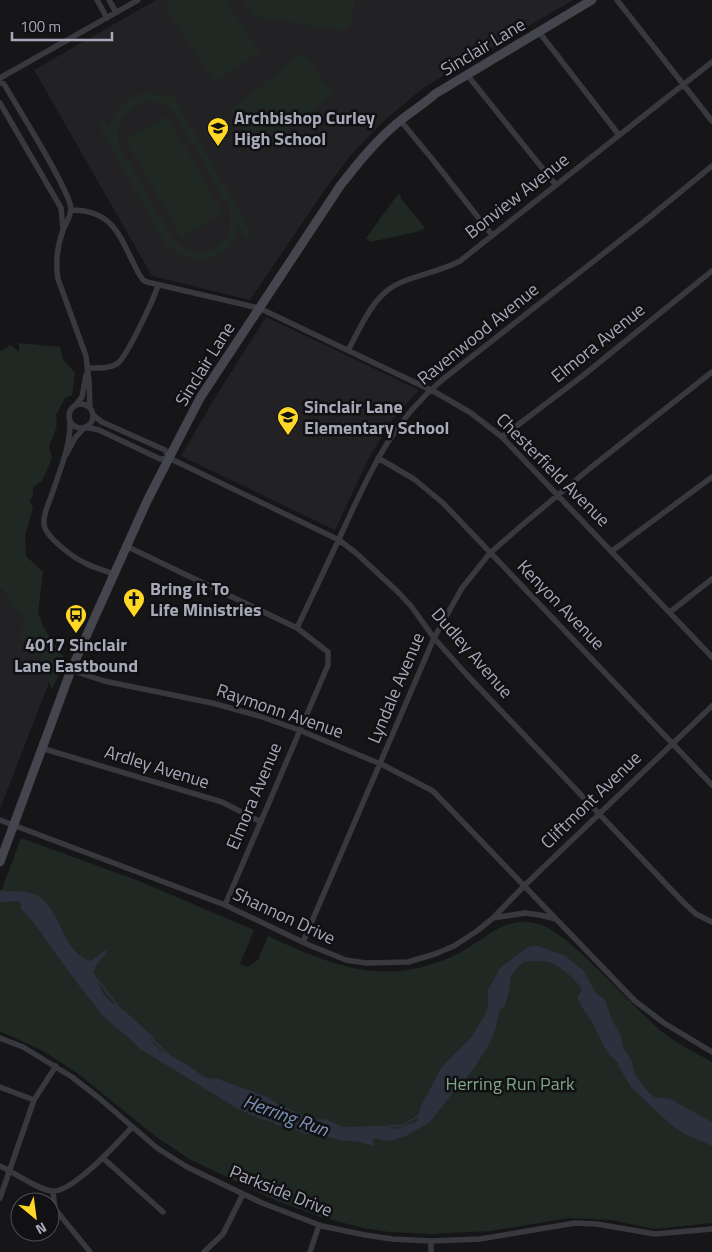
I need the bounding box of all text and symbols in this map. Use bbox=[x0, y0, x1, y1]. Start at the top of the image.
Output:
scale bar bbox=[12, 10, 112, 42]
street label: Sinclair Lane bbox=[435, 11, 530, 83]
text: 100 m bbox=[20, 15, 61, 38]
place label: Archbishop Curley High School bbox=[234, 104, 375, 152]
school or university icon: Archbishop Curley High School bbox=[206, 116, 230, 147]
street label: Bonview Avenue bbox=[459, 146, 575, 245]
street label: Ravenwood Avenue bbox=[411, 276, 544, 391]
street label: Elmora Avenue bbox=[545, 296, 651, 389]
street label: Sinclair Lane bbox=[168, 316, 241, 411]
place label: Sinclair Lane Elementary School bbox=[304, 393, 449, 441]
school or university icon: Sinclair Lane Elementary School bbox=[276, 405, 300, 436]
street label: Chesterfield Avenue bbox=[490, 407, 616, 533]
street label: Kenyon Avenue bbox=[511, 553, 612, 656]
place label: Bring It To Life Ministries bbox=[150, 575, 261, 623]
church icon: Bring It To Life Ministries bbox=[122, 587, 146, 618]
street label: Dudley Avenue bbox=[425, 601, 520, 704]
bus stop icon: 4017 Sinclair Lane Eastbound bbox=[64, 603, 88, 634]
street label: Lyndale Avenue bbox=[360, 628, 431, 747]
place label: 4017 Sinclair Lane Eastbound bbox=[14, 631, 138, 679]
street label: Raymonn Avenue bbox=[213, 676, 347, 745]
street label: Ardley Avenue bbox=[101, 738, 213, 795]
street label: Elmora Avenue bbox=[219, 738, 288, 854]
street label: Cliftmont Avenue bbox=[534, 744, 647, 855]
street label: Shannon Drive bbox=[229, 880, 340, 951]
park label: Herring Run Park bbox=[445, 1070, 575, 1097]
water label: Herring Run bbox=[240, 1086, 333, 1143]
street label: Parkside Drive bbox=[226, 1158, 337, 1223]
north arrow bbox=[10, 1192, 60, 1242]
text: N bbox=[32, 1217, 51, 1240]

